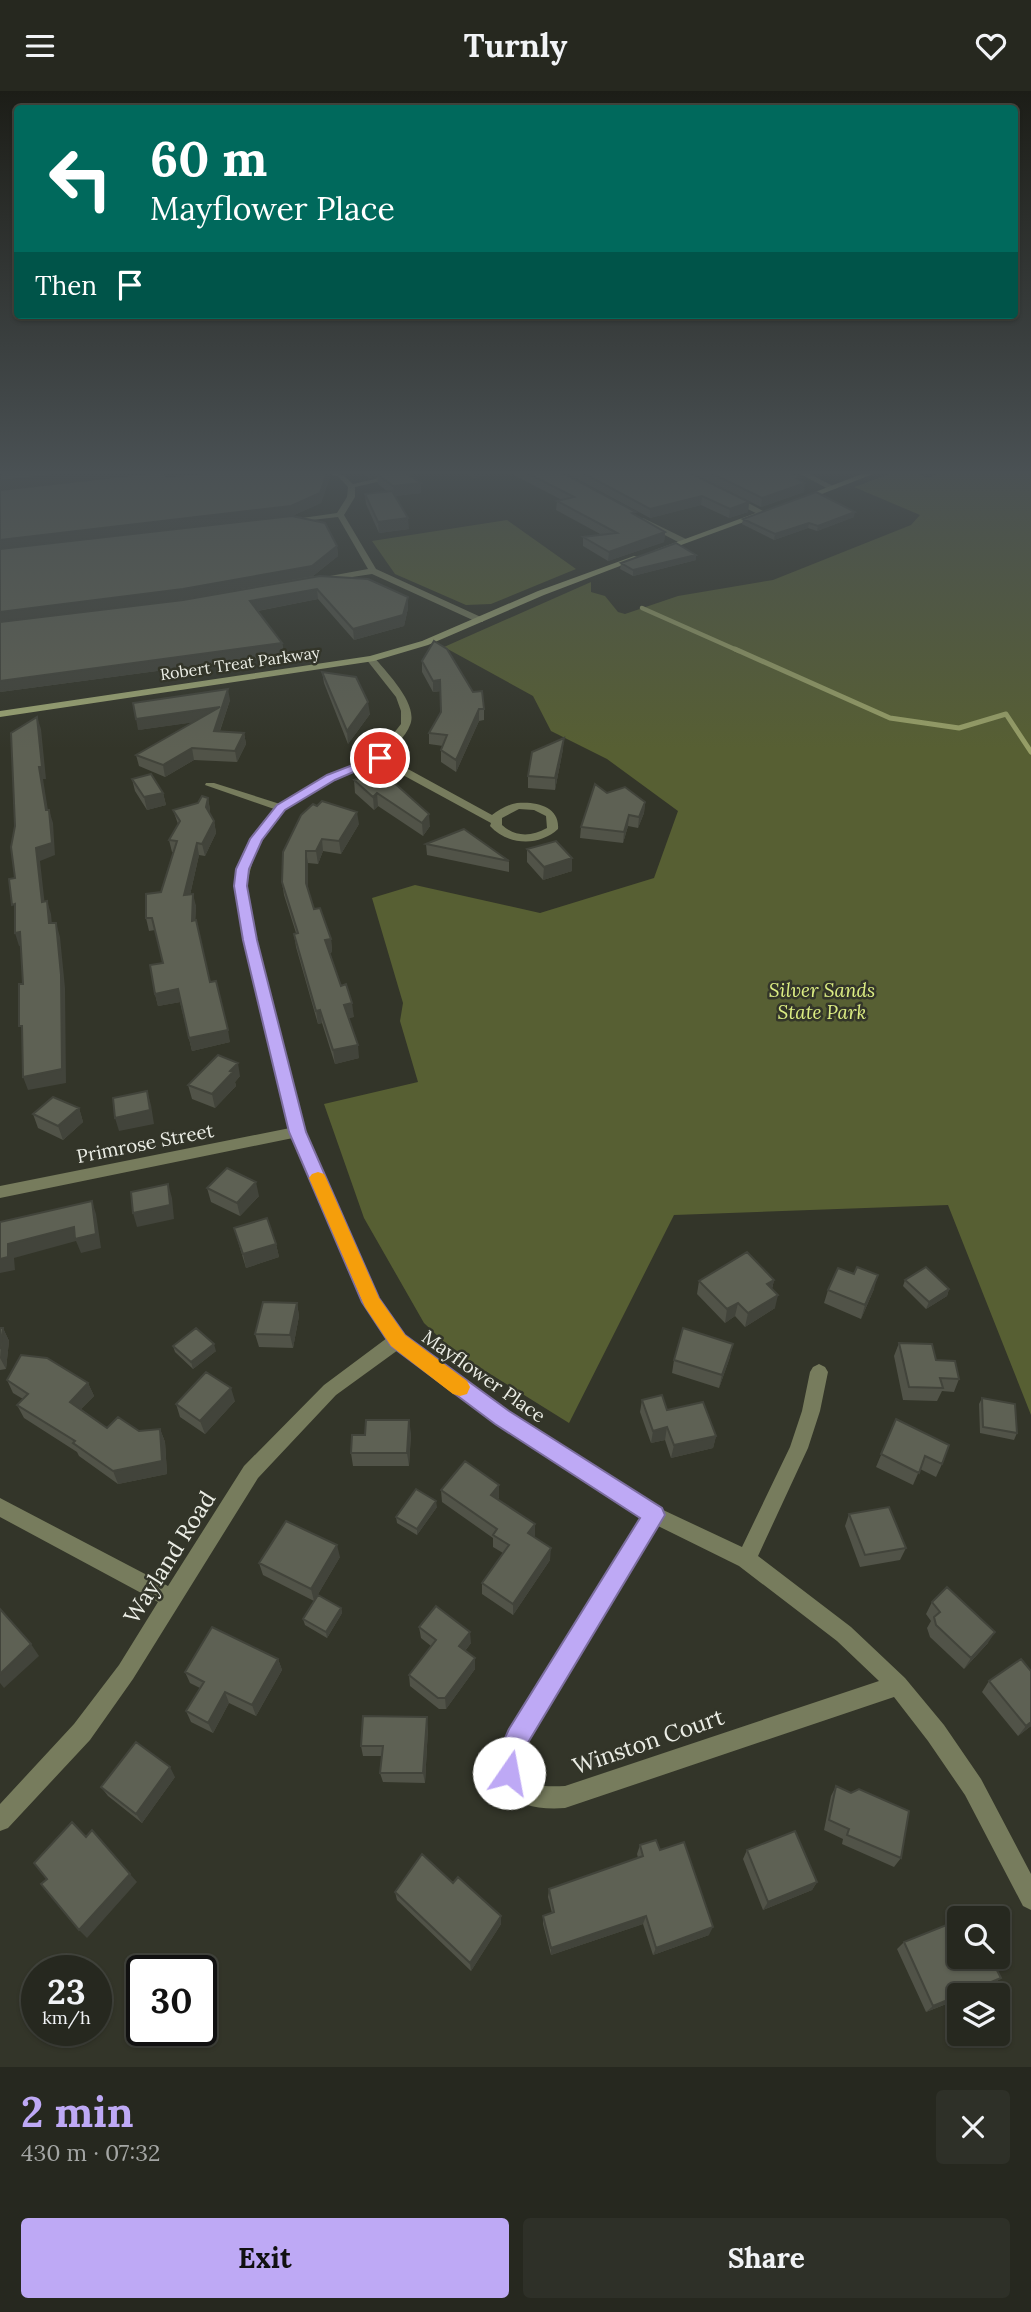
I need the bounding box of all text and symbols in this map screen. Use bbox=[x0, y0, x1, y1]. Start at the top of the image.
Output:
text: Turnly bbox=[464, 25, 567, 66]
icon: menu bbox=[21, 27, 59, 65]
icon: heart bbox=[972, 27, 1010, 65]
text: 60 m bbox=[150, 127, 267, 189]
icon: left bbox=[35, 133, 126, 224]
text: Mayflower Place bbox=[150, 188, 395, 229]
icon: arrive bbox=[111, 266, 149, 304]
text: Then bbox=[35, 269, 97, 302]
street label: Robert Treat Parkway bbox=[159, 642, 322, 684]
pin bbox=[350, 728, 410, 788]
icon: arrive bbox=[361, 739, 399, 777]
park label: Silver Sands State Park bbox=[769, 978, 875, 1024]
street label: Primrose Street bbox=[74, 1118, 216, 1168]
street label: Mayflower Place bbox=[418, 1324, 550, 1428]
street label: Wayland Road bbox=[117, 1485, 221, 1629]
street label: Winston Court bbox=[568, 1702, 728, 1780]
position arrow bbox=[472, 1736, 546, 1810]
map controls bbox=[947, 1906, 1010, 2046]
button: search bbox=[947, 1906, 1010, 1969]
speed limit sign: 30 bbox=[126, 1955, 217, 2046]
text: 23 bbox=[47, 1969, 86, 2014]
button: layers bbox=[947, 1983, 1010, 2046]
text: km/h bbox=[42, 2006, 91, 2029]
text: 2 min bbox=[21, 2085, 134, 2139]
button: close bbox=[936, 2090, 1010, 2164]
text: 430 m · 07:32 bbox=[21, 2138, 160, 2167]
button: Exit bbox=[21, 2218, 509, 2298]
button: Share bbox=[523, 2218, 1010, 2298]

